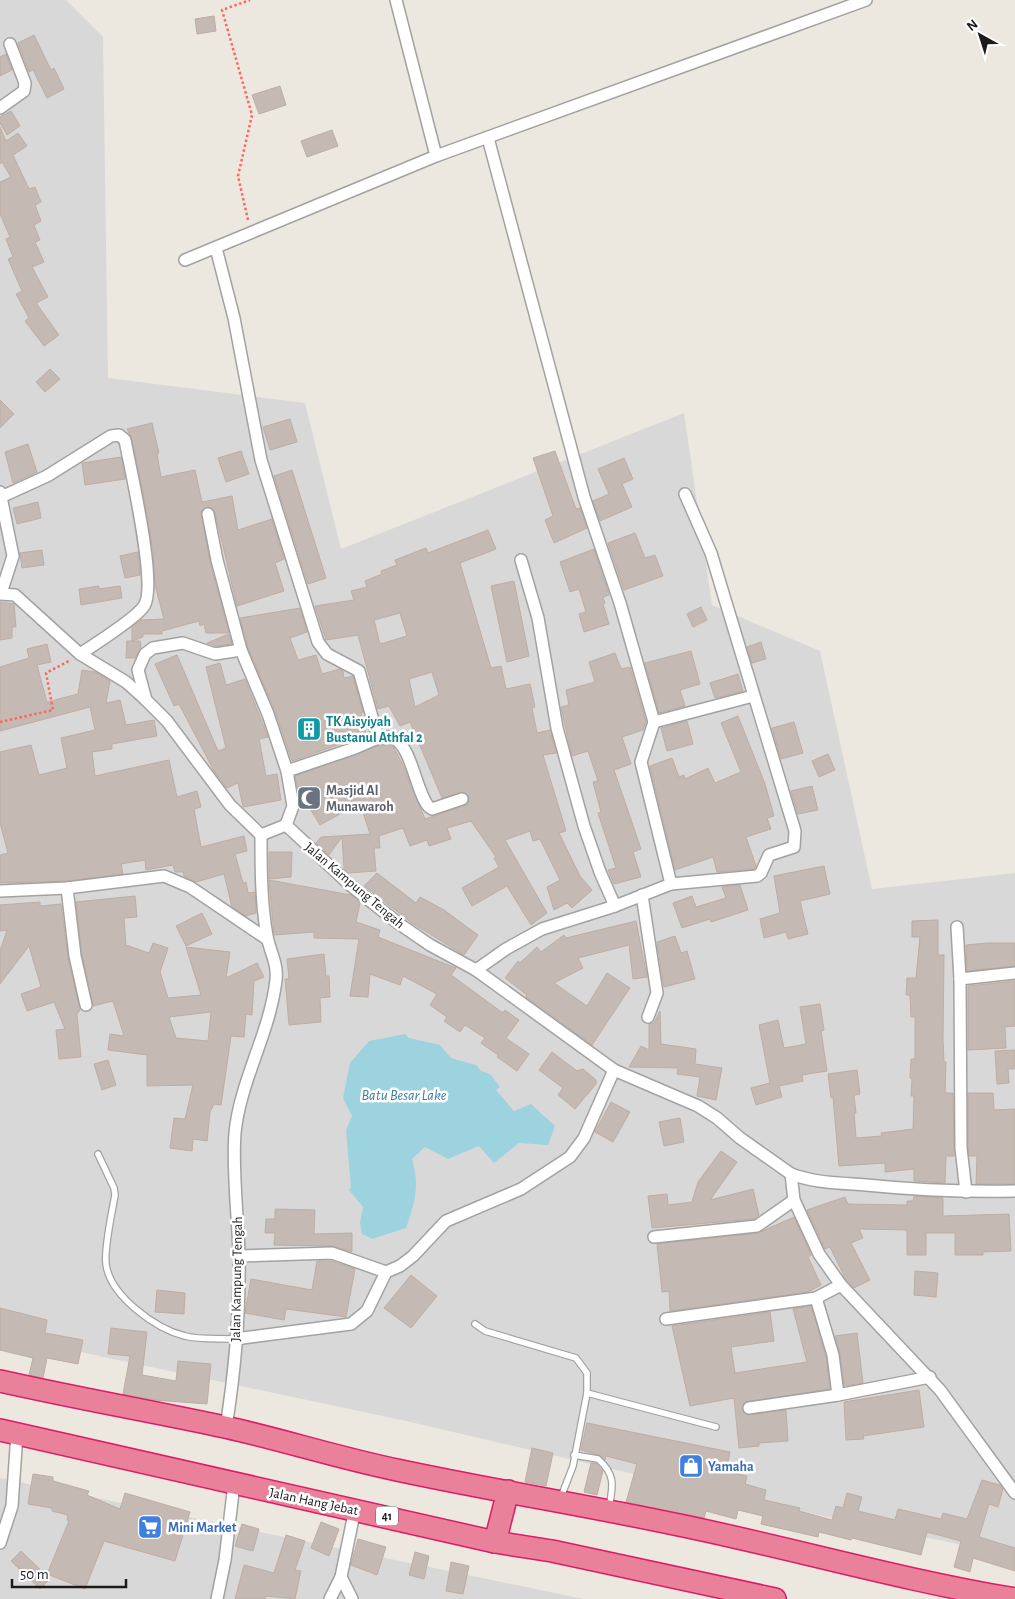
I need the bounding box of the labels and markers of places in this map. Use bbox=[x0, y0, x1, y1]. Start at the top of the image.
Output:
place label: TK Aisyiyah Bustanul Athfal 2 bbox=[326, 715, 423, 745]
building icon: TK Aisyiyah Bustanul Athfal 2 bbox=[296, 716, 322, 742]
place label: Masjid Al Munawaroh bbox=[326, 784, 394, 814]
mosque icon: Masjid Al Munawaroh bbox=[296, 785, 322, 811]
shop icon: Yamaha bbox=[678, 1453, 704, 1479]
place label: Yamaha bbox=[708, 1460, 754, 1474]
supermarket icon: Mini Market bbox=[137, 1514, 163, 1540]
place label: Mini Market bbox=[168, 1521, 237, 1535]

